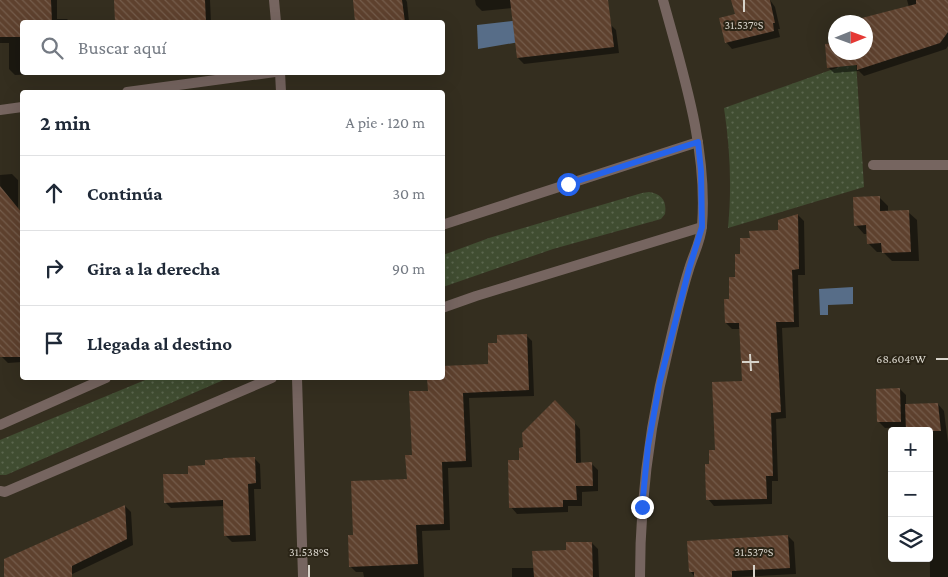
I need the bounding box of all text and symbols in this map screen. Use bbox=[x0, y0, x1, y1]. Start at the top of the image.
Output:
north arrow bbox=[828, 15, 873, 60]
text: 31.537°S bbox=[725, 18, 764, 32]
search box bbox=[20, 20, 445, 75]
icon: search bbox=[38, 34, 66, 62]
text: Buscar aquí bbox=[78, 37, 167, 58]
text: 2 min bbox=[40, 111, 91, 135]
text: A pie · 120 m bbox=[346, 114, 425, 131]
route start bbox=[557, 173, 580, 196]
icon: ahead bbox=[40, 179, 68, 207]
text: Continúa bbox=[87, 183, 163, 204]
text: 30 m bbox=[393, 185, 425, 202]
icon: right bbox=[40, 254, 68, 282]
text: Gira a la derecha bbox=[87, 258, 220, 279]
text: 90 m bbox=[392, 260, 425, 277]
icon: arrive bbox=[40, 329, 68, 357]
text: Llegada al destino bbox=[87, 333, 232, 354]
text: 68.604°W bbox=[876, 352, 926, 366]
map controls bbox=[888, 427, 933, 562]
button: + bbox=[888, 427, 933, 472]
button: − bbox=[888, 472, 933, 517]
route end bbox=[631, 496, 654, 519]
button: layers bbox=[888, 517, 933, 562]
text: 31.538°S bbox=[289, 545, 329, 559]
text: 31.537°S bbox=[735, 545, 774, 559]

